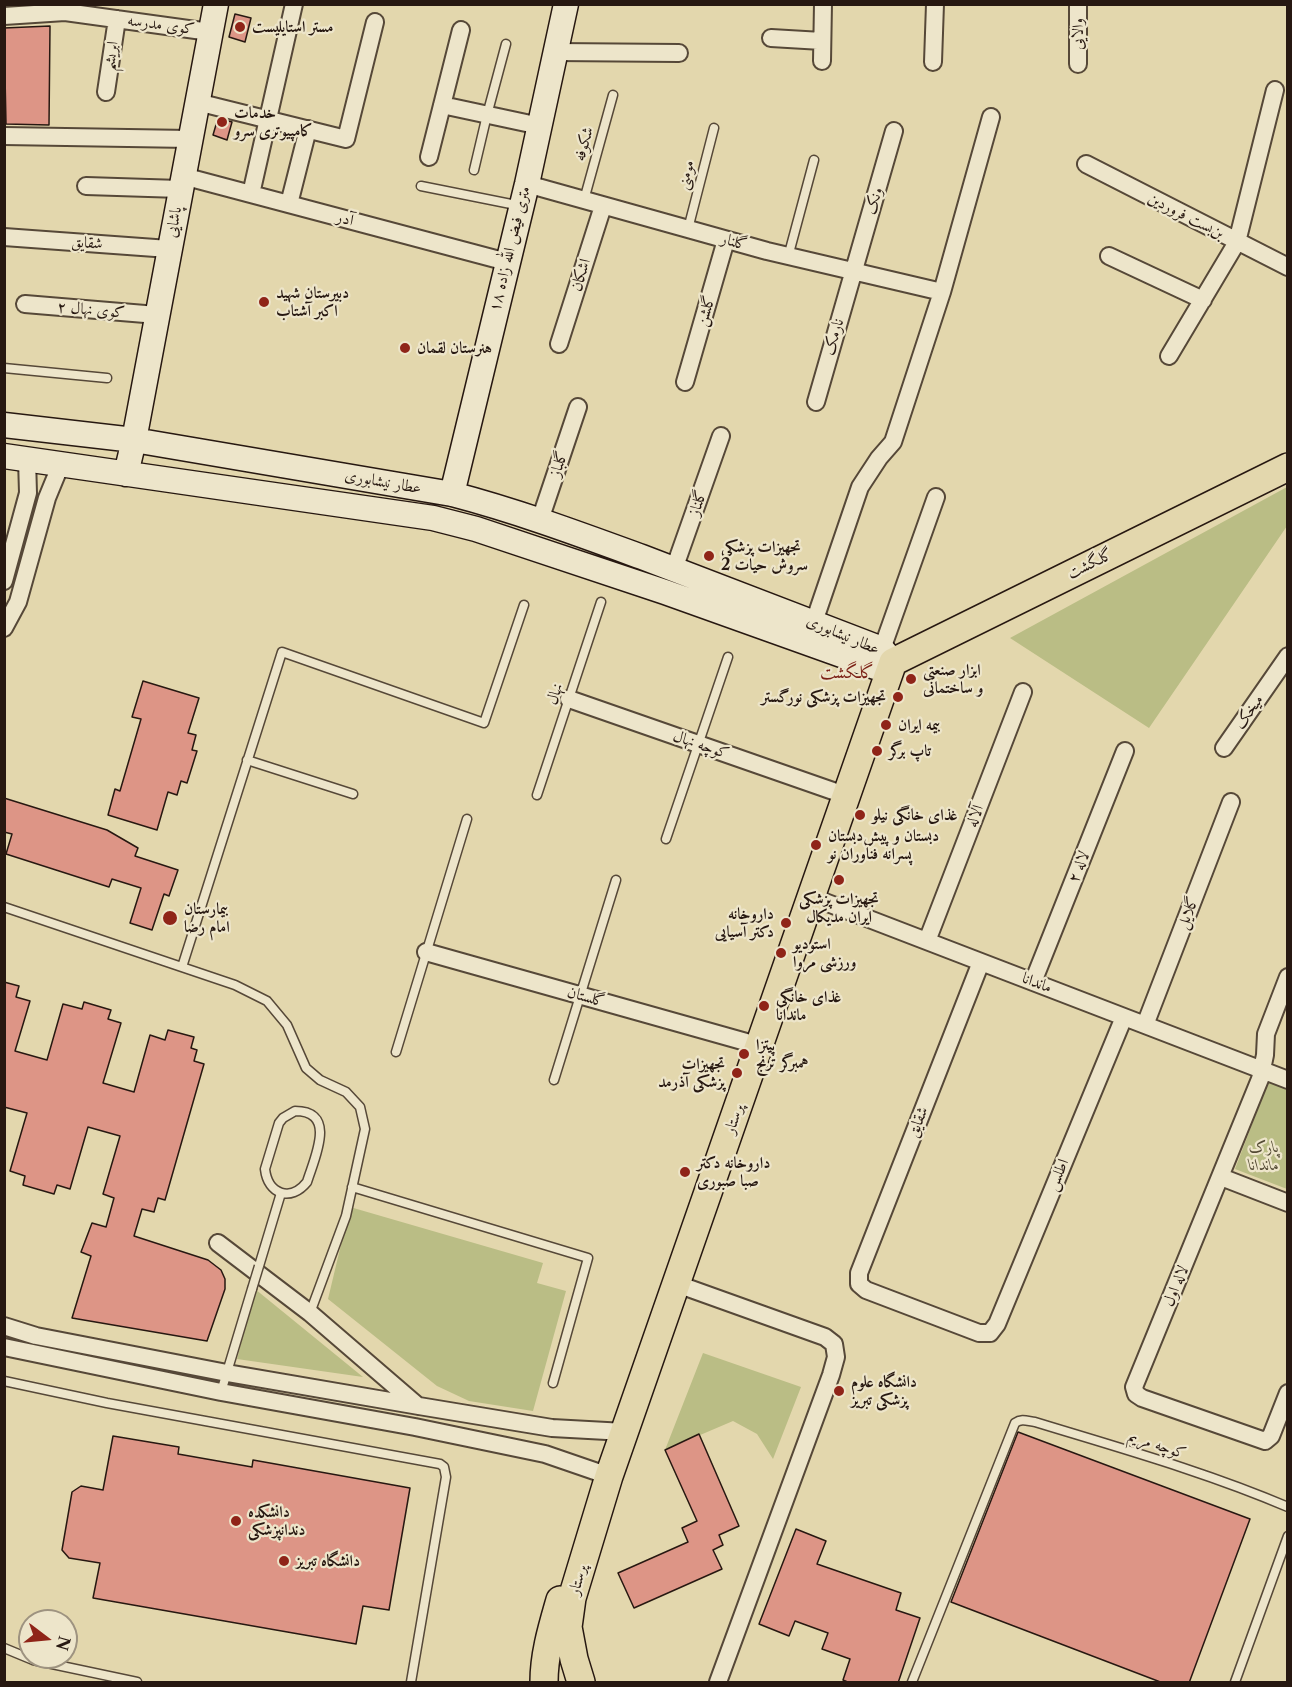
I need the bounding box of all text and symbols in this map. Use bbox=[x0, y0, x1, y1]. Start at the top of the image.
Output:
street label: کوی مدرسه bbox=[126, 11, 196, 39]
place label: مستر استایلیست bbox=[252, 17, 334, 37]
street label: والایی bbox=[1068, 18, 1088, 50]
marker: مستر استایلیست bbox=[233, 20, 247, 34]
street label: ابریشم bbox=[99, 40, 123, 72]
place label: خدمات کامپیوتری سرو bbox=[234, 103, 313, 141]
marker: خدمات کامپیوتری سرو bbox=[215, 115, 229, 129]
street label: شکوفه bbox=[570, 125, 598, 163]
street label: مومنی bbox=[673, 158, 699, 192]
street label: ۱۸ متری فیض الله زاده bbox=[485, 184, 535, 314]
street label: ونک bbox=[861, 185, 887, 217]
street label: بن‌بست فروردین bbox=[1145, 189, 1227, 243]
street label: پاشایی bbox=[162, 205, 186, 239]
street label: آدر bbox=[334, 208, 356, 230]
street label: گلنار bbox=[719, 229, 749, 255]
street label: شقایق bbox=[71, 232, 103, 254]
street label: اشکان bbox=[567, 256, 595, 294]
place label: دبیرستان شهید اکبر آشتاب bbox=[276, 283, 349, 321]
street label: گلشن bbox=[692, 293, 720, 329]
marker: دبیرستان شهید اکبر آشتاب bbox=[257, 295, 271, 309]
street label: کوی نهال ۲ bbox=[56, 297, 126, 323]
street label: نارمک bbox=[820, 316, 848, 358]
place label: هنرستان لقمان bbox=[417, 338, 492, 358]
marker: هنرستان لقمان bbox=[398, 341, 412, 355]
street label: گلباز bbox=[546, 448, 572, 480]
street label: عطار نیشابوری bbox=[343, 466, 423, 498]
street label: گلناز bbox=[685, 487, 711, 519]
place label: تجهیزات پزشکی سروش حیات 2 bbox=[721, 537, 808, 575]
street label: گلگشت bbox=[1064, 545, 1116, 583]
marker: تجهیزات پزشکی سروش حیات 2 bbox=[702, 549, 716, 563]
street label: عطار نیشابوری bbox=[804, 611, 882, 659]
place label: ابزار صنعتی و ساختمانی bbox=[923, 660, 983, 698]
district label: گلگشت bbox=[820, 662, 874, 684]
marker: ابزار صنعتی و ساختمانی bbox=[904, 672, 918, 686]
street label: نهال bbox=[543, 681, 567, 707]
place label: تجهیزات پزشکی نورگستر bbox=[761, 687, 886, 707]
marker: تجهیزات پزشکی نورگستر bbox=[891, 690, 905, 704]
street label: میخک bbox=[1230, 691, 1268, 733]
place label: بیمه ایران bbox=[898, 715, 940, 735]
marker: بیمه ایران bbox=[879, 718, 893, 732]
street label: کوچه نهال bbox=[671, 726, 731, 764]
place label: تاپ برگر bbox=[889, 741, 931, 761]
marker: تاپ برگر bbox=[870, 744, 884, 758]
street label: آلاله bbox=[962, 802, 988, 830]
place label: غذای خانگی نیلو bbox=[872, 805, 957, 825]
marker: غذای خانگی نیلو bbox=[853, 808, 867, 822]
place label: دبستان و پیش‌دبستان پسرانه فناوران نو bbox=[828, 826, 939, 864]
marker: دبستان و پیش‌دبستان پسرانه فناوران نو bbox=[809, 838, 823, 852]
street label: لاله ۲ bbox=[1064, 848, 1094, 886]
marker: تجهیزات پزشکی ایران مدیکال bbox=[832, 873, 846, 887]
place label: تجهیزات پزشکی ایران مدیکال bbox=[799, 889, 879, 927]
street label: گلایل bbox=[1173, 894, 1203, 932]
place label: بیمارستان امام رضا bbox=[184, 899, 230, 937]
place label: داروخانه دکتر آسیایی bbox=[715, 904, 774, 942]
marker: بیمارستان امام رضا bbox=[161, 909, 179, 927]
marker: داروخانه دکتر آسیایی bbox=[779, 916, 793, 930]
place label: استودیو ورزشی مروا bbox=[793, 934, 856, 972]
marker: استودیو ورزشی مروا bbox=[774, 946, 788, 960]
street label: ماندانا bbox=[1019, 969, 1055, 997]
street label: گلستان bbox=[565, 982, 607, 1012]
place label: غذای خانگی ماندانا bbox=[776, 987, 841, 1025]
marker: غذای خانگی ماندانا bbox=[757, 999, 771, 1013]
place label: پیتزا همبرگر ترنج bbox=[756, 1035, 808, 1073]
marker: پیتزا همبرگر ترنج bbox=[737, 1047, 751, 1061]
place label: تجهیزات پزشکی آذرمد bbox=[658, 1054, 725, 1092]
marker: تجهیزات پزشکی آذرمد bbox=[730, 1066, 744, 1080]
street label: پرستار bbox=[720, 1101, 748, 1137]
street label: شقایق bbox=[903, 1104, 933, 1140]
park label: پارک ماندانا bbox=[1249, 1137, 1279, 1175]
place label: داروخانه دکتر صبا صبوری bbox=[697, 1153, 770, 1191]
street label: اطلس bbox=[1043, 1156, 1073, 1194]
marker: داروخانه دکتر صبا صبوری bbox=[678, 1165, 692, 1179]
street label: لاله اول bbox=[1159, 1263, 1193, 1309]
place label: دانشگاه علوم پزشکی تبریز bbox=[851, 1372, 917, 1410]
marker: دانشگاه علوم پزشکی تبریز bbox=[832, 1384, 846, 1398]
street label: کوچه مریم bbox=[1125, 1427, 1189, 1463]
place label: دانشکده دندانپزشکی bbox=[248, 1502, 305, 1540]
marker: دانشکده دندانپزشکی bbox=[229, 1514, 243, 1528]
place label: دانشگاه تبریز bbox=[296, 1551, 360, 1571]
marker: دانشگاه تبریز bbox=[277, 1554, 291, 1568]
street label: پرستار bbox=[565, 1563, 591, 1597]
north arrow bbox=[18, 1609, 78, 1669]
text: N bbox=[52, 1634, 75, 1653]

